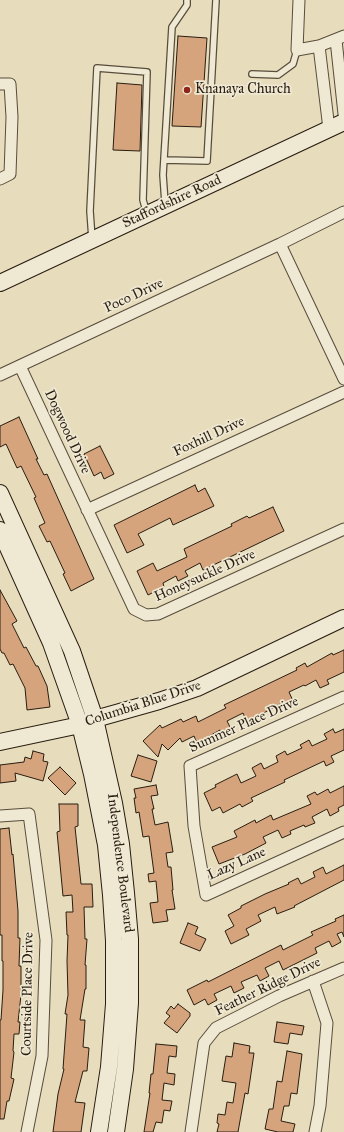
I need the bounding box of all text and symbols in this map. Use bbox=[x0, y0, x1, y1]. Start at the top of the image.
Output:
place label: Knanaya Church bbox=[195, 82, 291, 98]
marker: Knanaya Church bbox=[182, 85, 192, 95]
street label: Staffordshire Road bbox=[120, 172, 224, 232]
street label: Poco Drive bbox=[102, 275, 166, 317]
street label: Dogwood Drive bbox=[40, 387, 94, 477]
street label: Foxhill Drive bbox=[171, 413, 247, 461]
street label: Honeysuckle Drive bbox=[152, 546, 258, 606]
street label: Columbia Blue Drive bbox=[83, 677, 203, 731]
street label: Summer Place Drive bbox=[187, 693, 301, 757]
street label: Independence Boulevard bbox=[103, 792, 137, 934]
street label: Lazy Lane bbox=[205, 844, 269, 884]
street label: Courtside Place Drive bbox=[19, 932, 37, 1056]
street label: Feather Ridge Drive bbox=[212, 954, 324, 1020]

